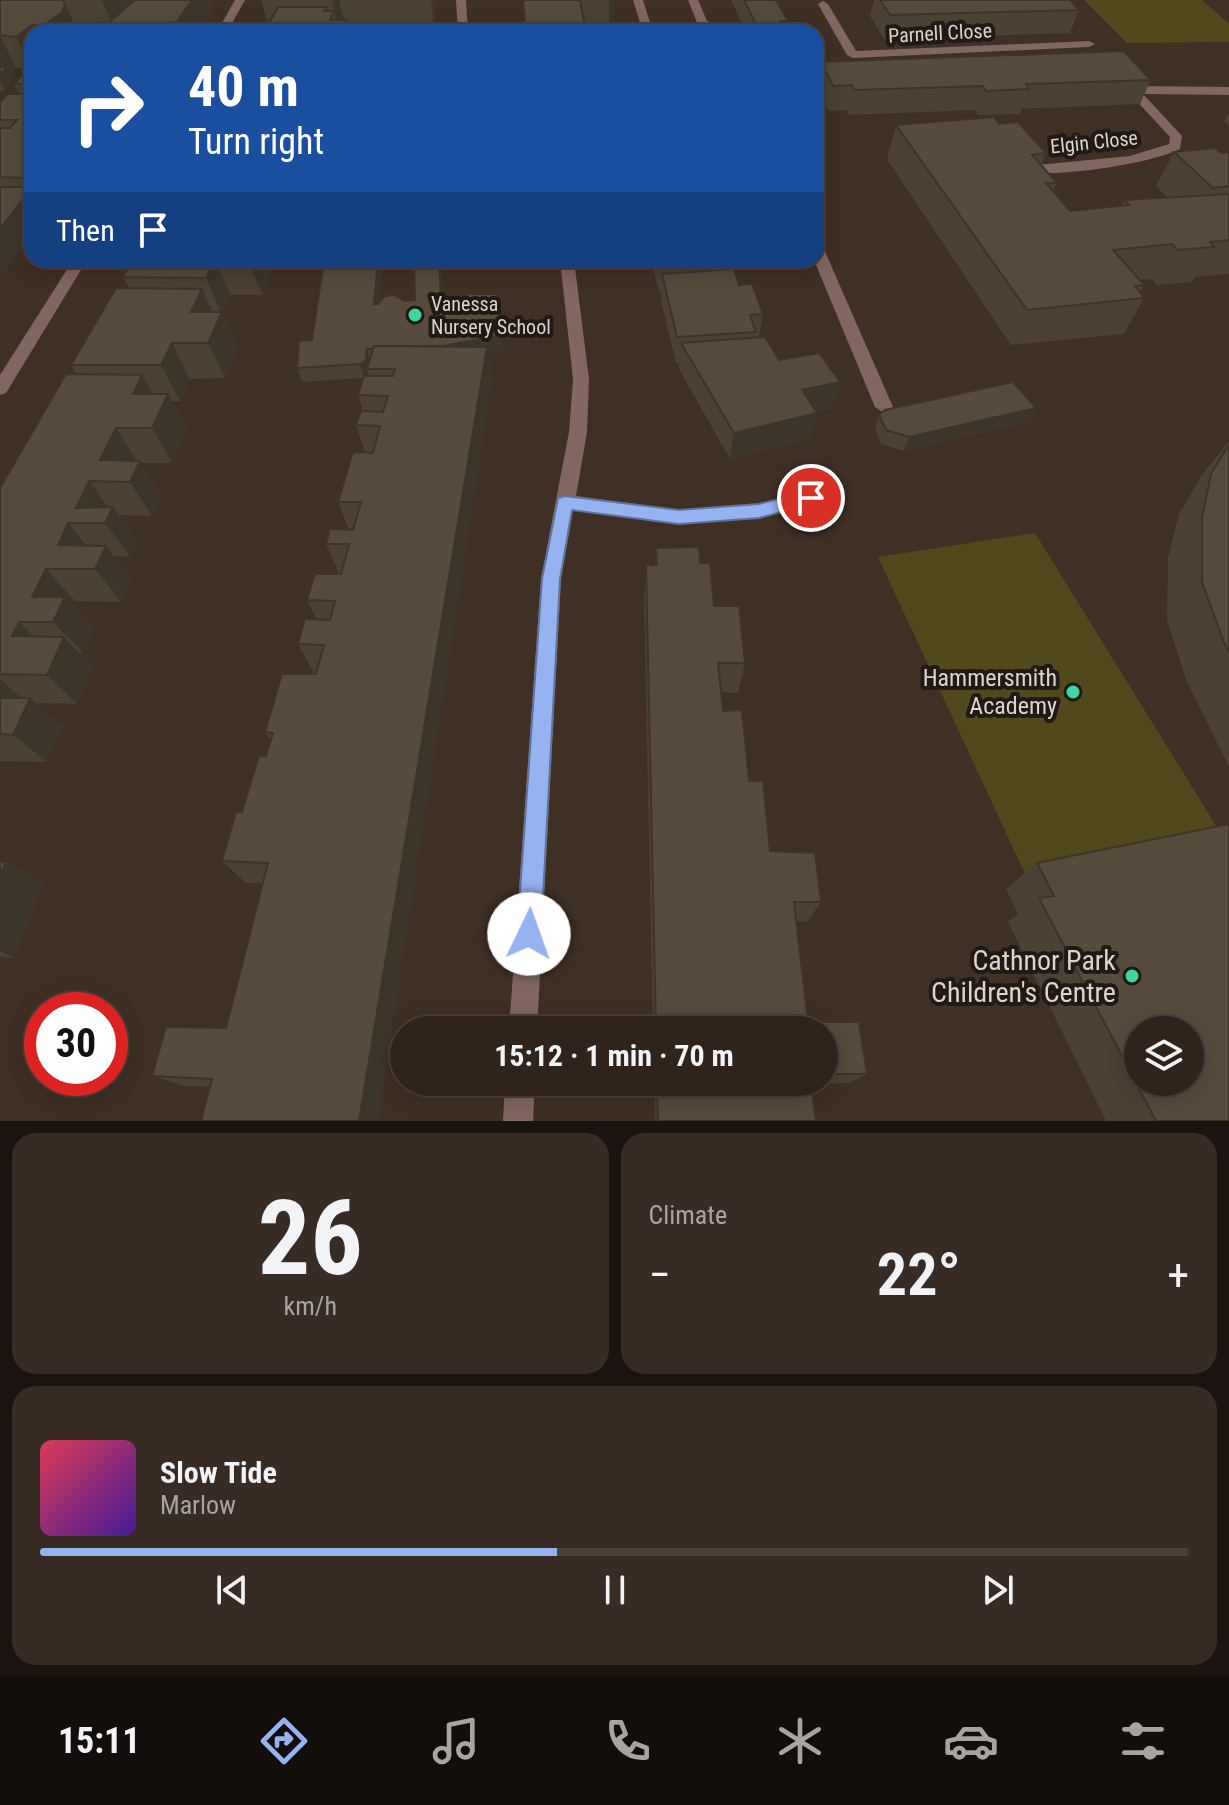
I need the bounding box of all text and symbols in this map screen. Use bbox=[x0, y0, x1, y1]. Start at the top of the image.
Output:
street label: Parnell Close bbox=[887, 18, 993, 48]
text: 40 m bbox=[188, 54, 299, 120]
icon: right bbox=[56, 56, 160, 160]
text: Turn right bbox=[188, 121, 324, 163]
street label: Elgin Close bbox=[1049, 125, 1139, 159]
icon: arrive bbox=[131, 208, 175, 252]
text: Then bbox=[56, 213, 115, 248]
place label: Vanessa Nursery School bbox=[431, 292, 551, 339]
marker: Vanessa Nursery School bbox=[406, 306, 424, 324]
pin bbox=[777, 464, 845, 532]
icon: arrive bbox=[789, 476, 833, 520]
place label: Hammersmith Academy bbox=[923, 664, 1057, 720]
marker: Hammersmith Academy bbox=[1064, 683, 1082, 701]
position arrow bbox=[487, 892, 571, 976]
place label: Cathnor Park Children's Centre bbox=[931, 944, 1116, 1009]
marker: Cathnor Park Children's Centre bbox=[1123, 967, 1141, 985]
speed limit sign: 30 bbox=[24, 992, 128, 1096]
map controls bbox=[1124, 1016, 1204, 1096]
button: layers bbox=[1124, 1016, 1204, 1096]
text: 15:12 · 1 min · 70 m bbox=[494, 1038, 734, 1073]
text: 26 bbox=[258, 1178, 363, 1299]
text: Climate bbox=[649, 1200, 727, 1230]
text: 22° bbox=[877, 1239, 961, 1310]
text: − bbox=[649, 1249, 671, 1301]
text: + bbox=[1167, 1249, 1189, 1301]
text: km/h bbox=[284, 1291, 337, 1321]
text: Slow Tide bbox=[160, 1455, 277, 1490]
text: Marlow bbox=[160, 1490, 236, 1520]
icon: previous bbox=[210, 1568, 254, 1612]
icon: pause bbox=[593, 1568, 637, 1612]
icon: next bbox=[976, 1568, 1020, 1612]
icon: directions bbox=[256, 1713, 312, 1769]
icon: music bbox=[428, 1713, 484, 1769]
icon: phone bbox=[600, 1713, 656, 1769]
icon: climate bbox=[772, 1713, 828, 1769]
icon: car bbox=[943, 1713, 999, 1769]
icon: filters bbox=[1115, 1713, 1171, 1769]
text: 15:11 bbox=[58, 1720, 141, 1762]

